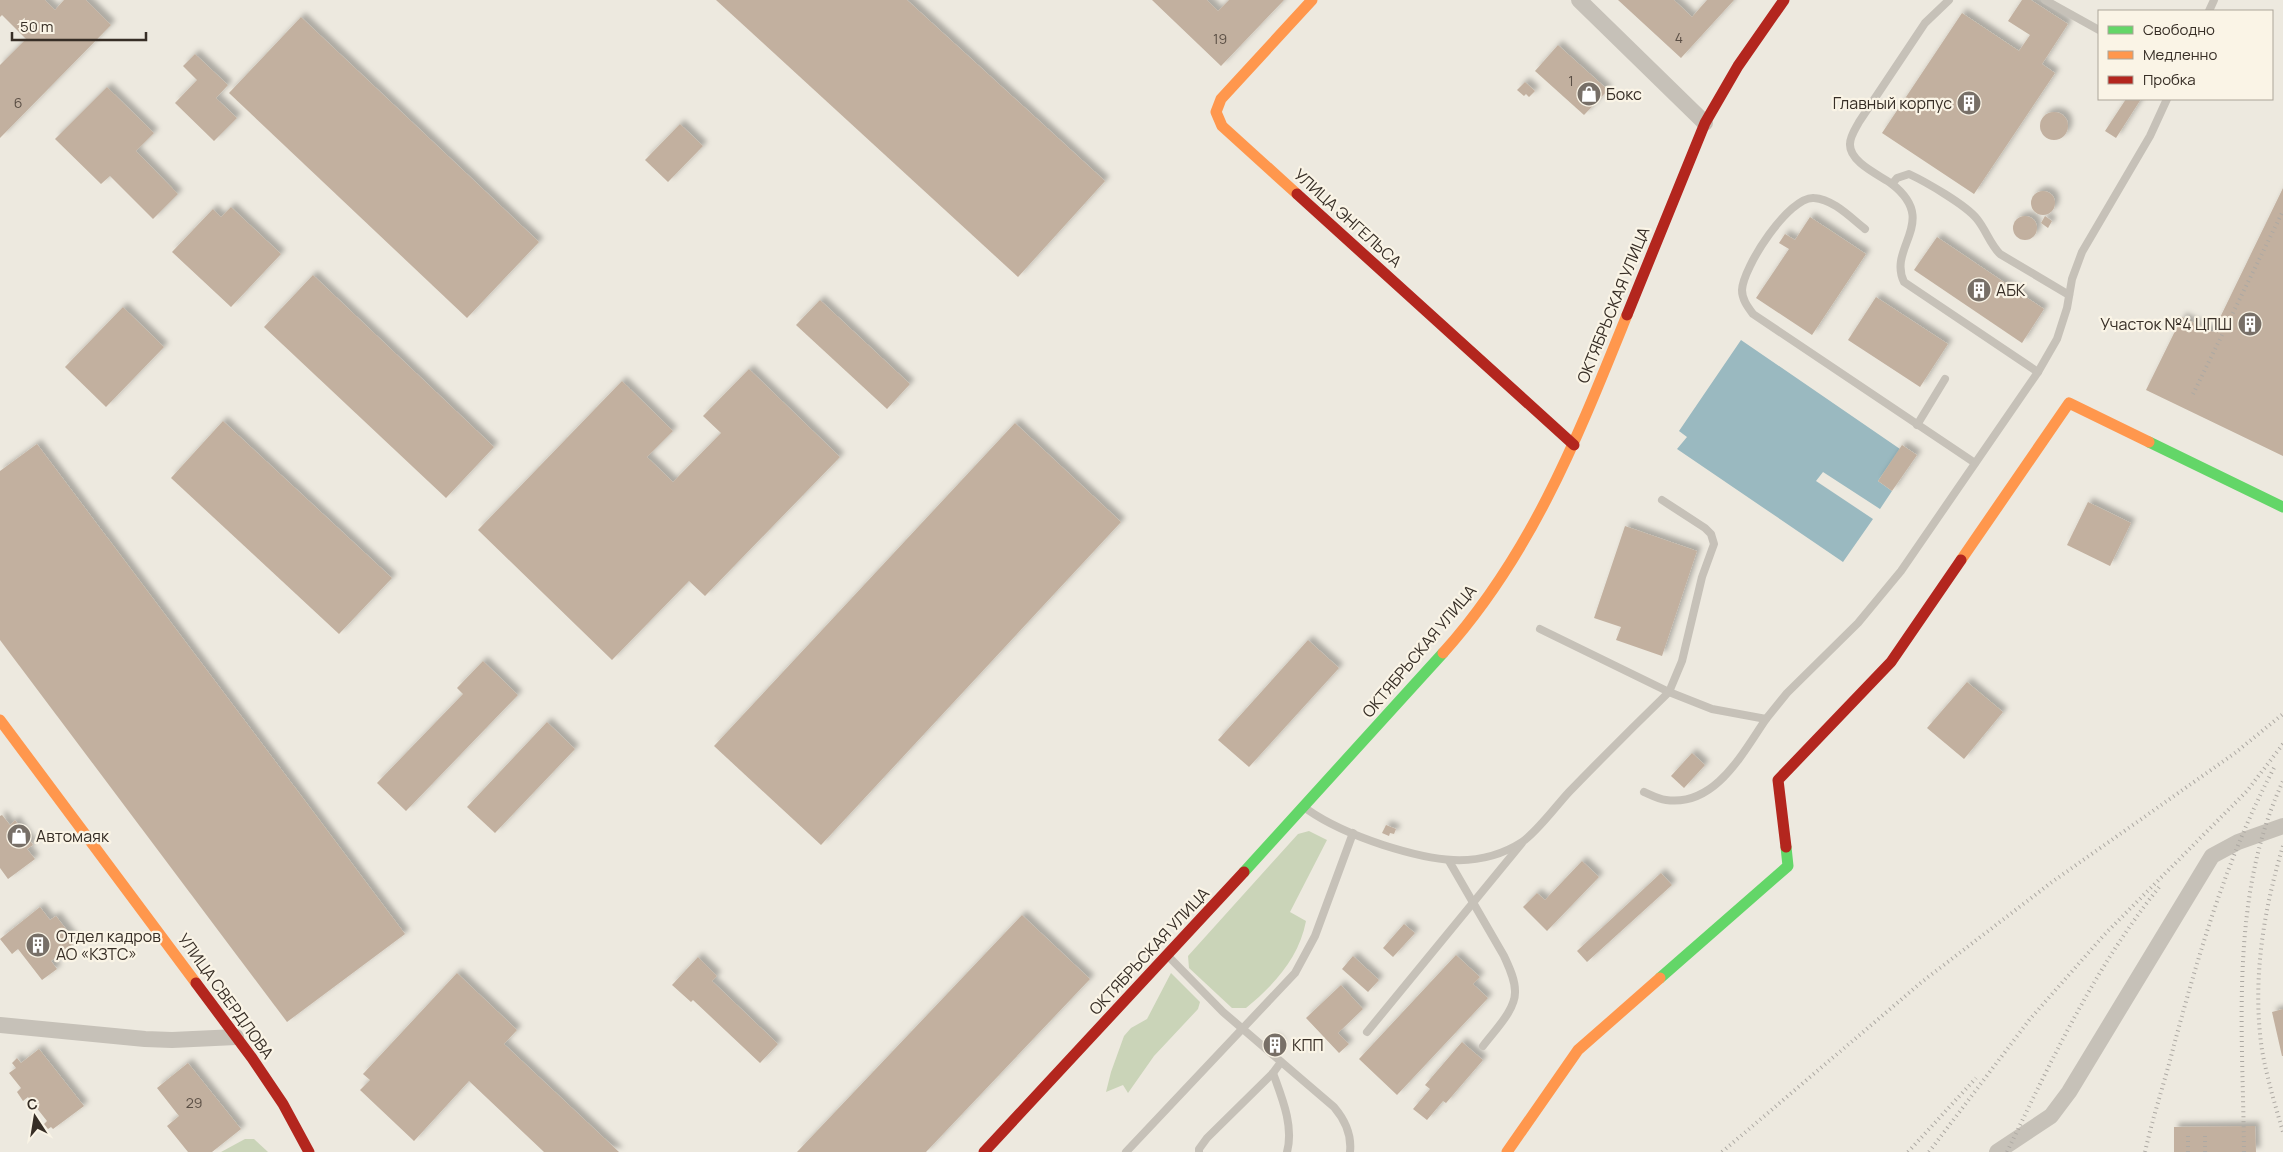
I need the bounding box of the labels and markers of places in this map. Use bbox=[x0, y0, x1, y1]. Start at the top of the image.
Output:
shop icon: Бокс bbox=[1576, 81, 1602, 107]
place label: Бокс bbox=[1606, 83, 1642, 105]
building icon: Главный корпус bbox=[1956, 90, 1982, 116]
place label: Главный корпус bbox=[1833, 92, 1952, 114]
building icon: АБК bbox=[1966, 277, 1992, 303]
place label: АБК bbox=[1996, 279, 2026, 301]
building icon: Участок №4 ЦПШ bbox=[2237, 311, 2263, 337]
place label: Участок №4 ЦПШ bbox=[2100, 313, 2232, 335]
shop icon: Автомаяк bbox=[6, 823, 32, 849]
place label: Автомаяк bbox=[36, 825, 110, 847]
place label: Отдел кадров АО «КЗТС» bbox=[56, 925, 161, 965]
building icon: Отдел кадров АО «КЗТС» bbox=[25, 932, 51, 958]
building icon: КПП bbox=[1262, 1032, 1288, 1058]
place label: КПП bbox=[1292, 1034, 1324, 1056]

